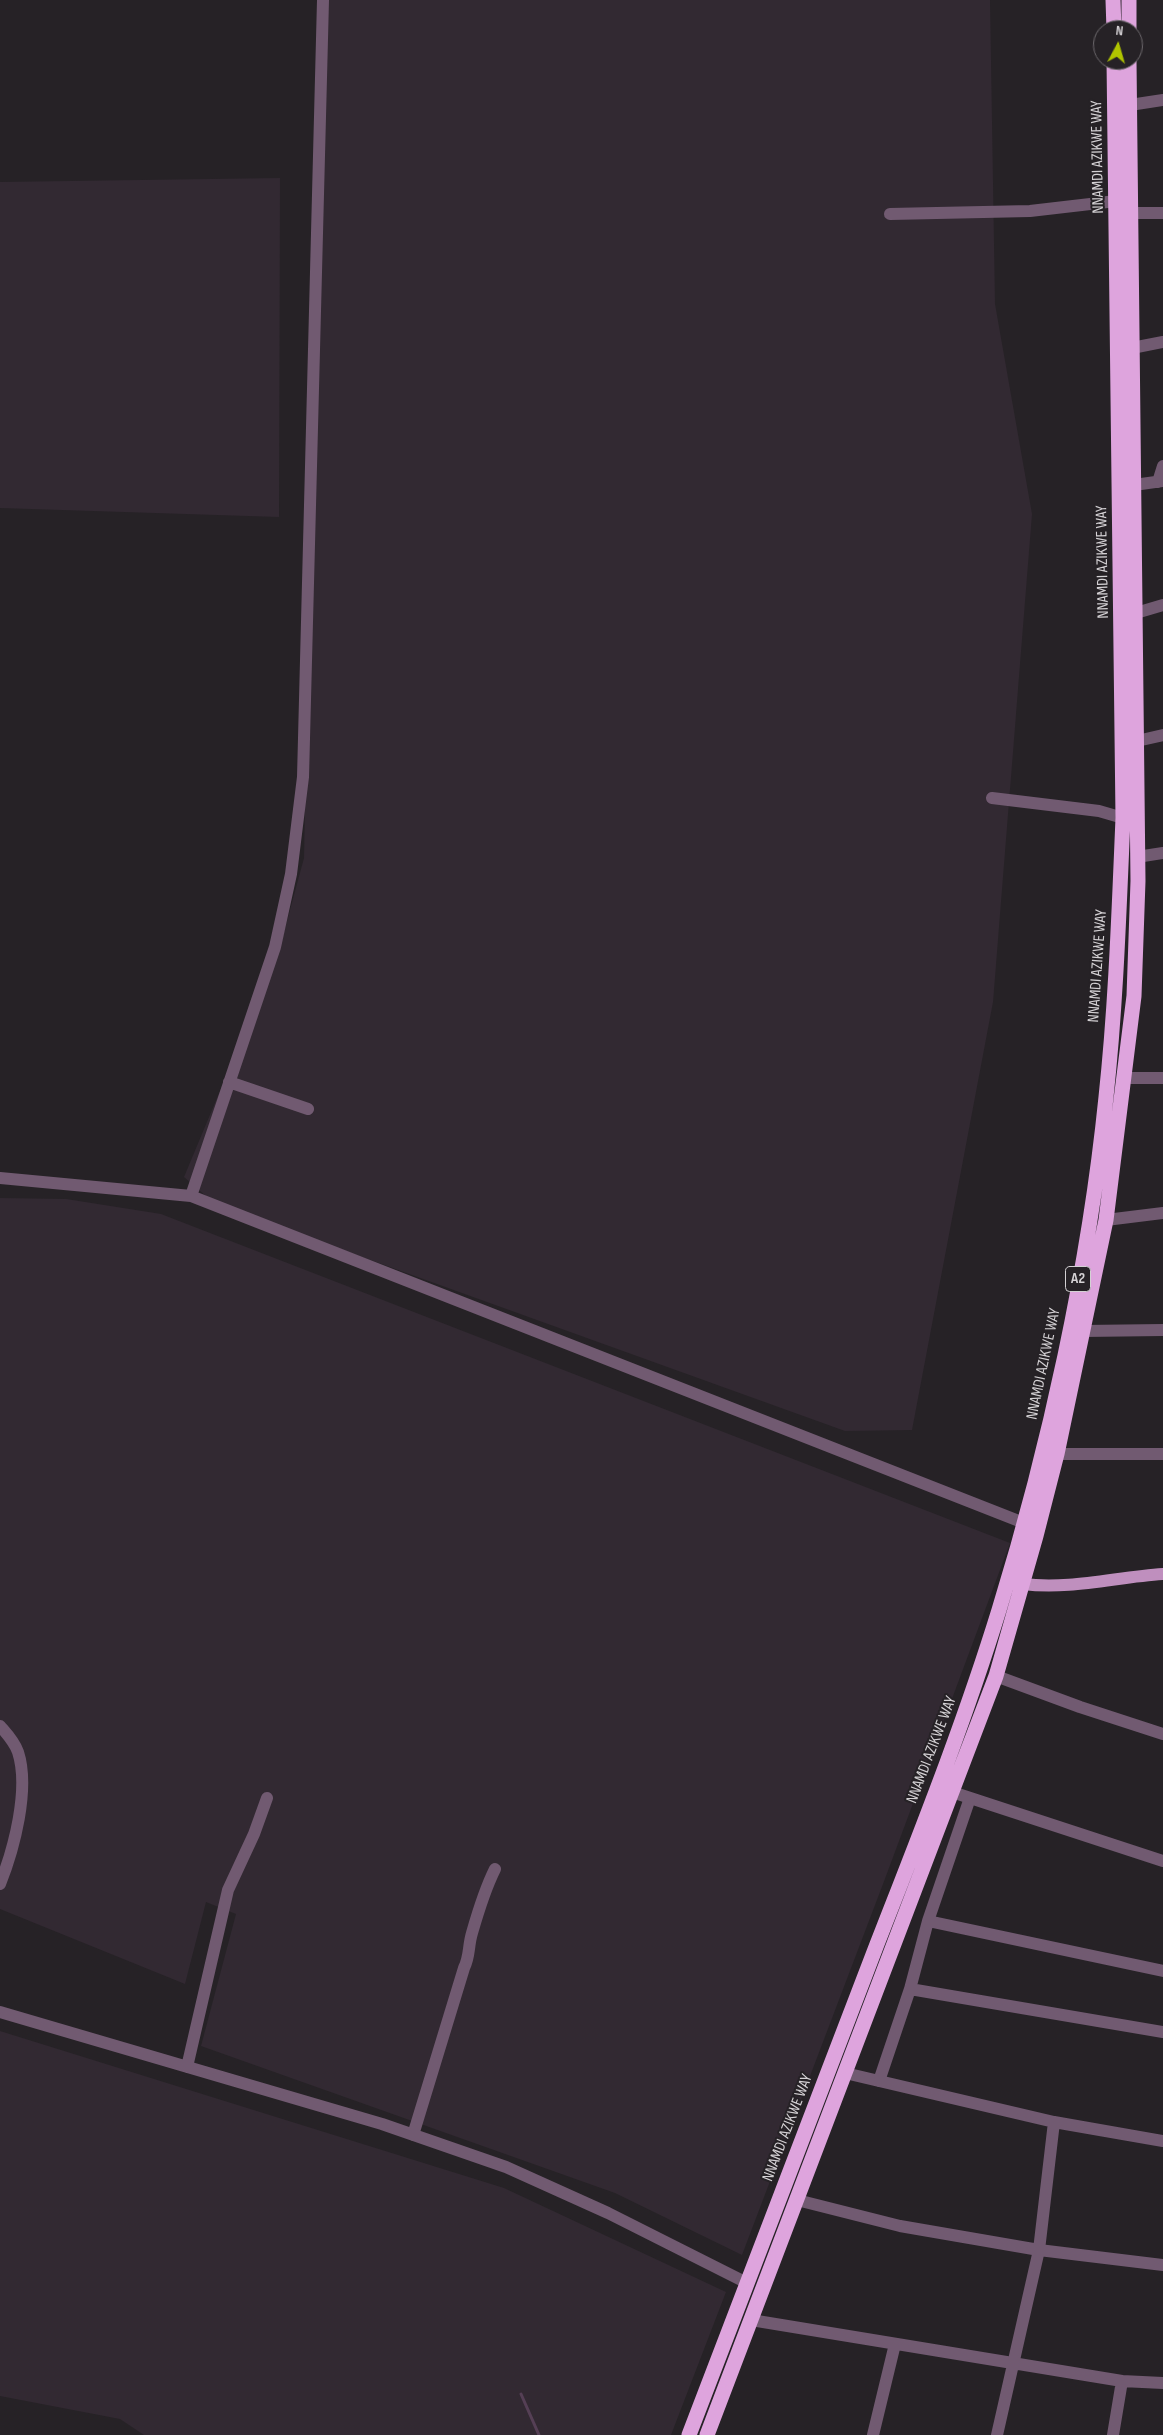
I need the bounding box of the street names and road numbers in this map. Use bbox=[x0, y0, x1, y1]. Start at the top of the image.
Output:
street label: NNAMDI AZIKWE WAY bbox=[1087, 100, 1109, 214]
street label: NNAMDI AZIKWE WAY bbox=[1092, 505, 1114, 619]
street label: NNAMDI AZIKWE WAY bbox=[1084, 909, 1112, 1023]
road number: A2 bbox=[1066, 1266, 1090, 1292]
street label: NNAMDI AZIKWE WAY bbox=[1023, 1307, 1065, 1421]
street label: NNAMDI AZIKWE WAY bbox=[903, 1694, 961, 1806]
street label: NNAMDI AZIKWE WAY bbox=[759, 2072, 817, 2184]

